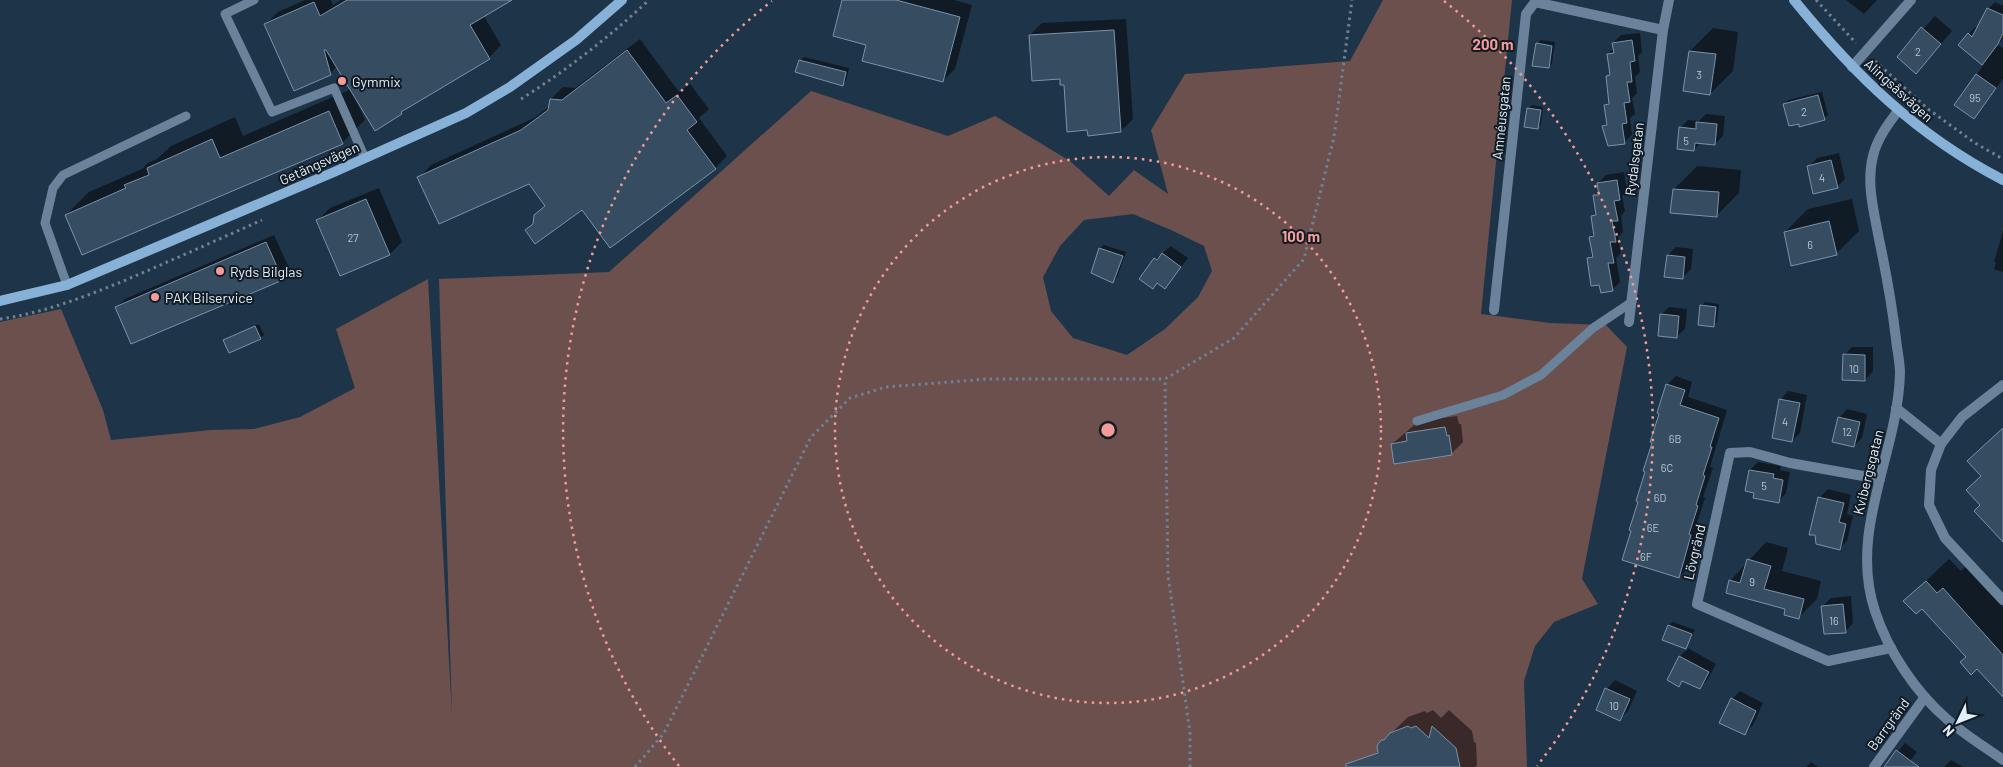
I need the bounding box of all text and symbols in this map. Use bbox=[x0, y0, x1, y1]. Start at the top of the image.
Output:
text: 200 m bbox=[1472, 35, 1514, 53]
house number: 2 bbox=[1915, 45, 1921, 58]
street label: Alingsåsvägen bbox=[1861, 55, 1937, 125]
house number: 3 bbox=[1696, 68, 1702, 81]
place label: Gymmix bbox=[352, 73, 401, 90]
marker: Gymmix bbox=[336, 75, 348, 87]
street label: Amnéusgatan bbox=[1488, 76, 1514, 160]
house number: 95 bbox=[1969, 91, 1981, 104]
house number: 2 bbox=[1801, 105, 1807, 118]
street label: Rydalsgatan bbox=[1621, 121, 1647, 197]
house number: 5 bbox=[1683, 134, 1689, 147]
street label: Getängsvägen bbox=[276, 138, 362, 188]
house number: 4 bbox=[1819, 171, 1825, 184]
text: 100 m bbox=[1282, 227, 1320, 245]
house number: 27 bbox=[347, 231, 359, 244]
house number: 6 bbox=[1807, 238, 1813, 251]
place label: Ryds Bilglas bbox=[230, 263, 302, 280]
marker: Ryds Bilglas bbox=[214, 265, 226, 277]
place label: PAK Bilservice bbox=[165, 289, 253, 306]
marker: PAK Bilservice bbox=[149, 291, 161, 303]
house number: 10 bbox=[1849, 362, 1859, 375]
house number: 4 bbox=[1782, 415, 1788, 428]
centre of rings bbox=[1099, 421, 1117, 439]
house number: 12 bbox=[1842, 425, 1852, 438]
street label: Kvibergsgatan bbox=[1849, 428, 1887, 516]
house number: 6B bbox=[1669, 432, 1681, 445]
house number: 6C bbox=[1661, 461, 1673, 474]
house number: 5 bbox=[1761, 479, 1767, 492]
house number: 6D bbox=[1654, 491, 1666, 504]
house number: 6E bbox=[1647, 521, 1660, 534]
street label: Lövgränd bbox=[1679, 523, 1709, 581]
house number: 6F bbox=[1640, 550, 1652, 563]
house number: 9 bbox=[1749, 575, 1755, 588]
house number: 16 bbox=[1829, 614, 1839, 627]
street label: Barrgränd bbox=[1863, 694, 1913, 754]
north arrow bbox=[1933, 697, 1983, 747]
house number: 10 bbox=[1609, 699, 1619, 712]
text: N bbox=[1939, 722, 1958, 740]

